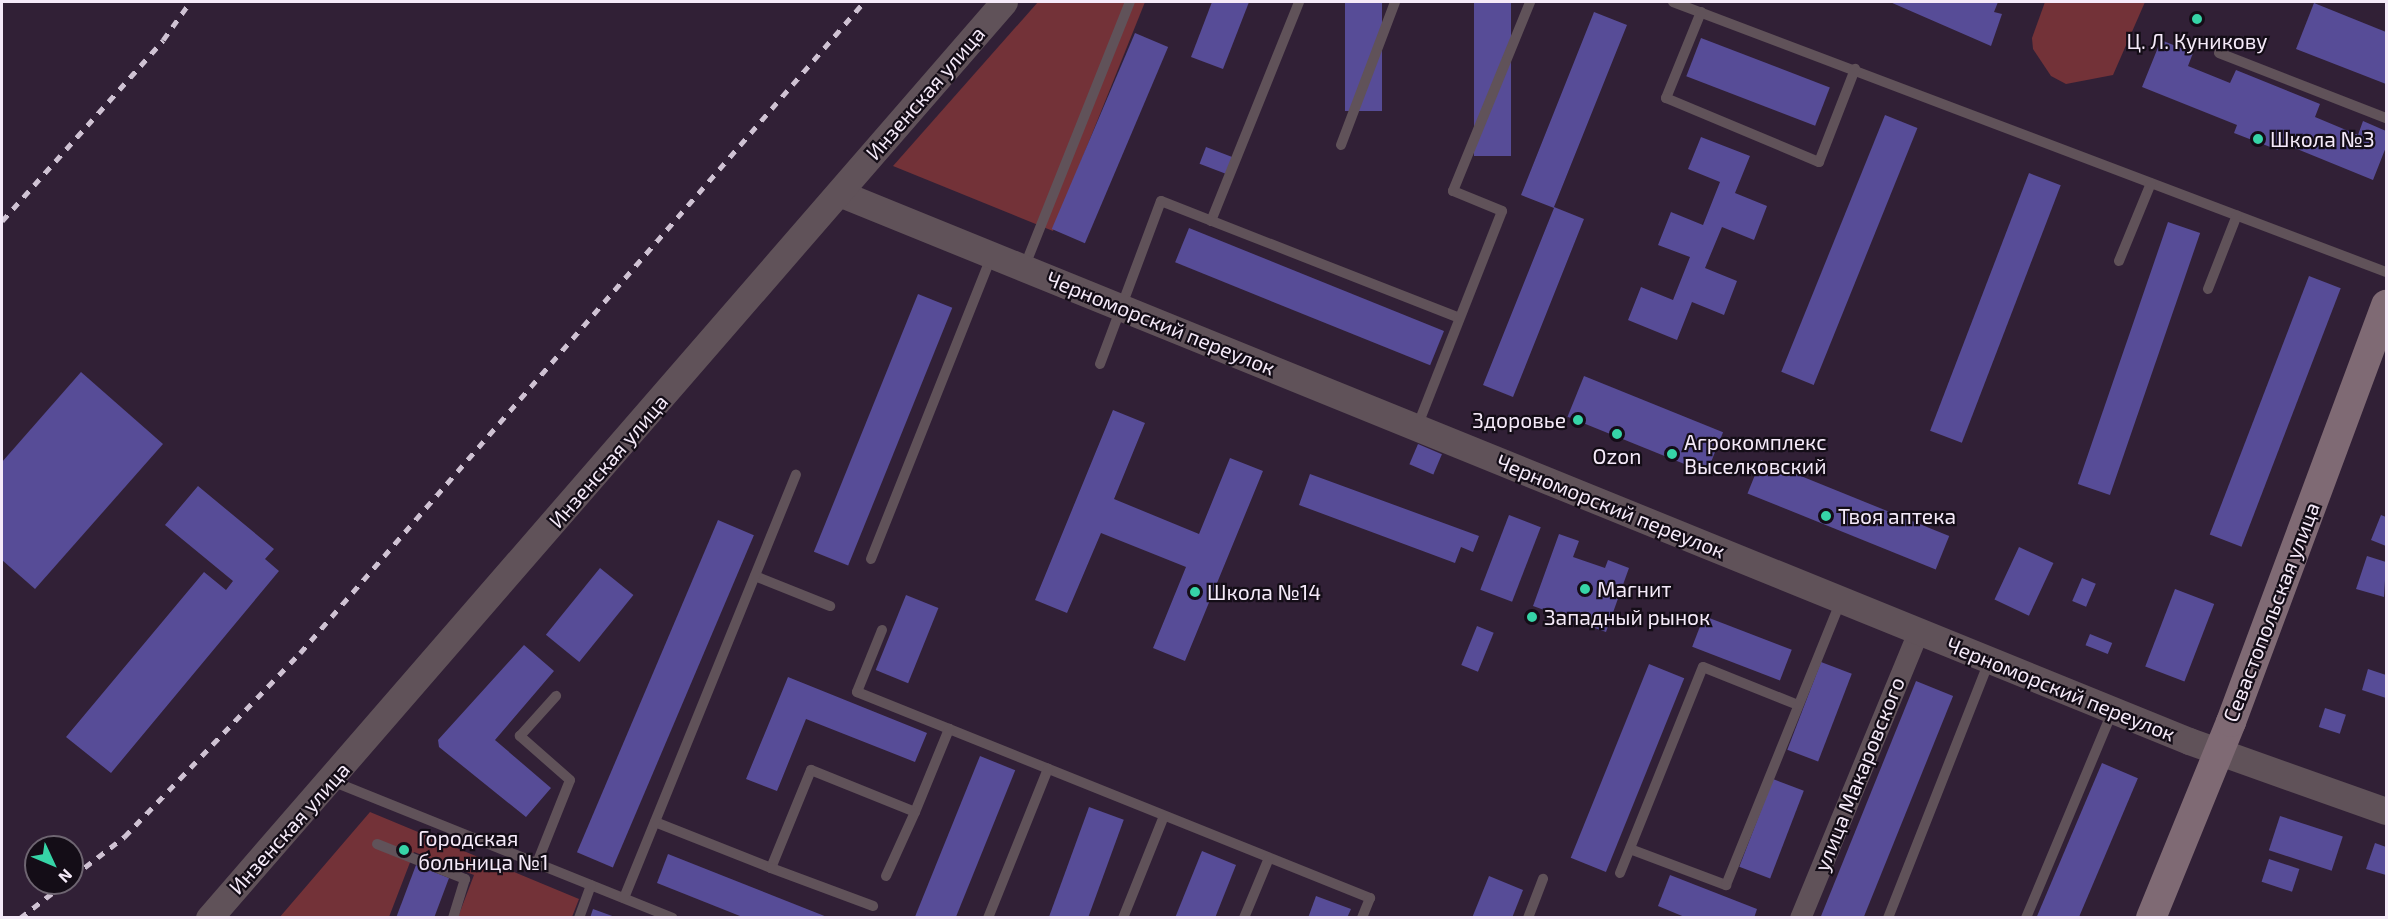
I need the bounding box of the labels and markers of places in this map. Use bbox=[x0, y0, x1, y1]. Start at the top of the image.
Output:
marker: Ц. Л. Куникову bbox=[2190, 12, 2204, 26]
place label: Ц. Л. Куникову bbox=[2126, 28, 2268, 54]
place label: Школа №3 bbox=[2270, 126, 2375, 152]
marker: Школа №3 bbox=[2251, 132, 2265, 146]
place label: Здоровье bbox=[1472, 407, 1566, 433]
marker: Здоровье bbox=[1571, 413, 1585, 427]
marker: Ozon bbox=[1610, 427, 1624, 441]
place label: Агрокомплекс Выселковский bbox=[1684, 429, 1827, 479]
place label: Ozon bbox=[1593, 443, 1641, 469]
marker: Агрокомплекс Выселковский bbox=[1665, 447, 1679, 461]
place label: Твоя аптека bbox=[1838, 503, 1956, 529]
marker: Твоя аптека bbox=[1819, 509, 1833, 523]
place label: Магнит bbox=[1597, 576, 1672, 602]
place label: Школа №14 bbox=[1207, 579, 1321, 605]
marker: Магнит bbox=[1578, 582, 1592, 596]
marker: Школа №14 bbox=[1188, 585, 1202, 599]
place label: Западный рынок bbox=[1544, 604, 1710, 630]
marker: Западный рынок bbox=[1525, 610, 1539, 624]
place label: Городская больница №1 bbox=[418, 825, 549, 875]
marker: Городская больница №1 bbox=[395, 841, 413, 859]

